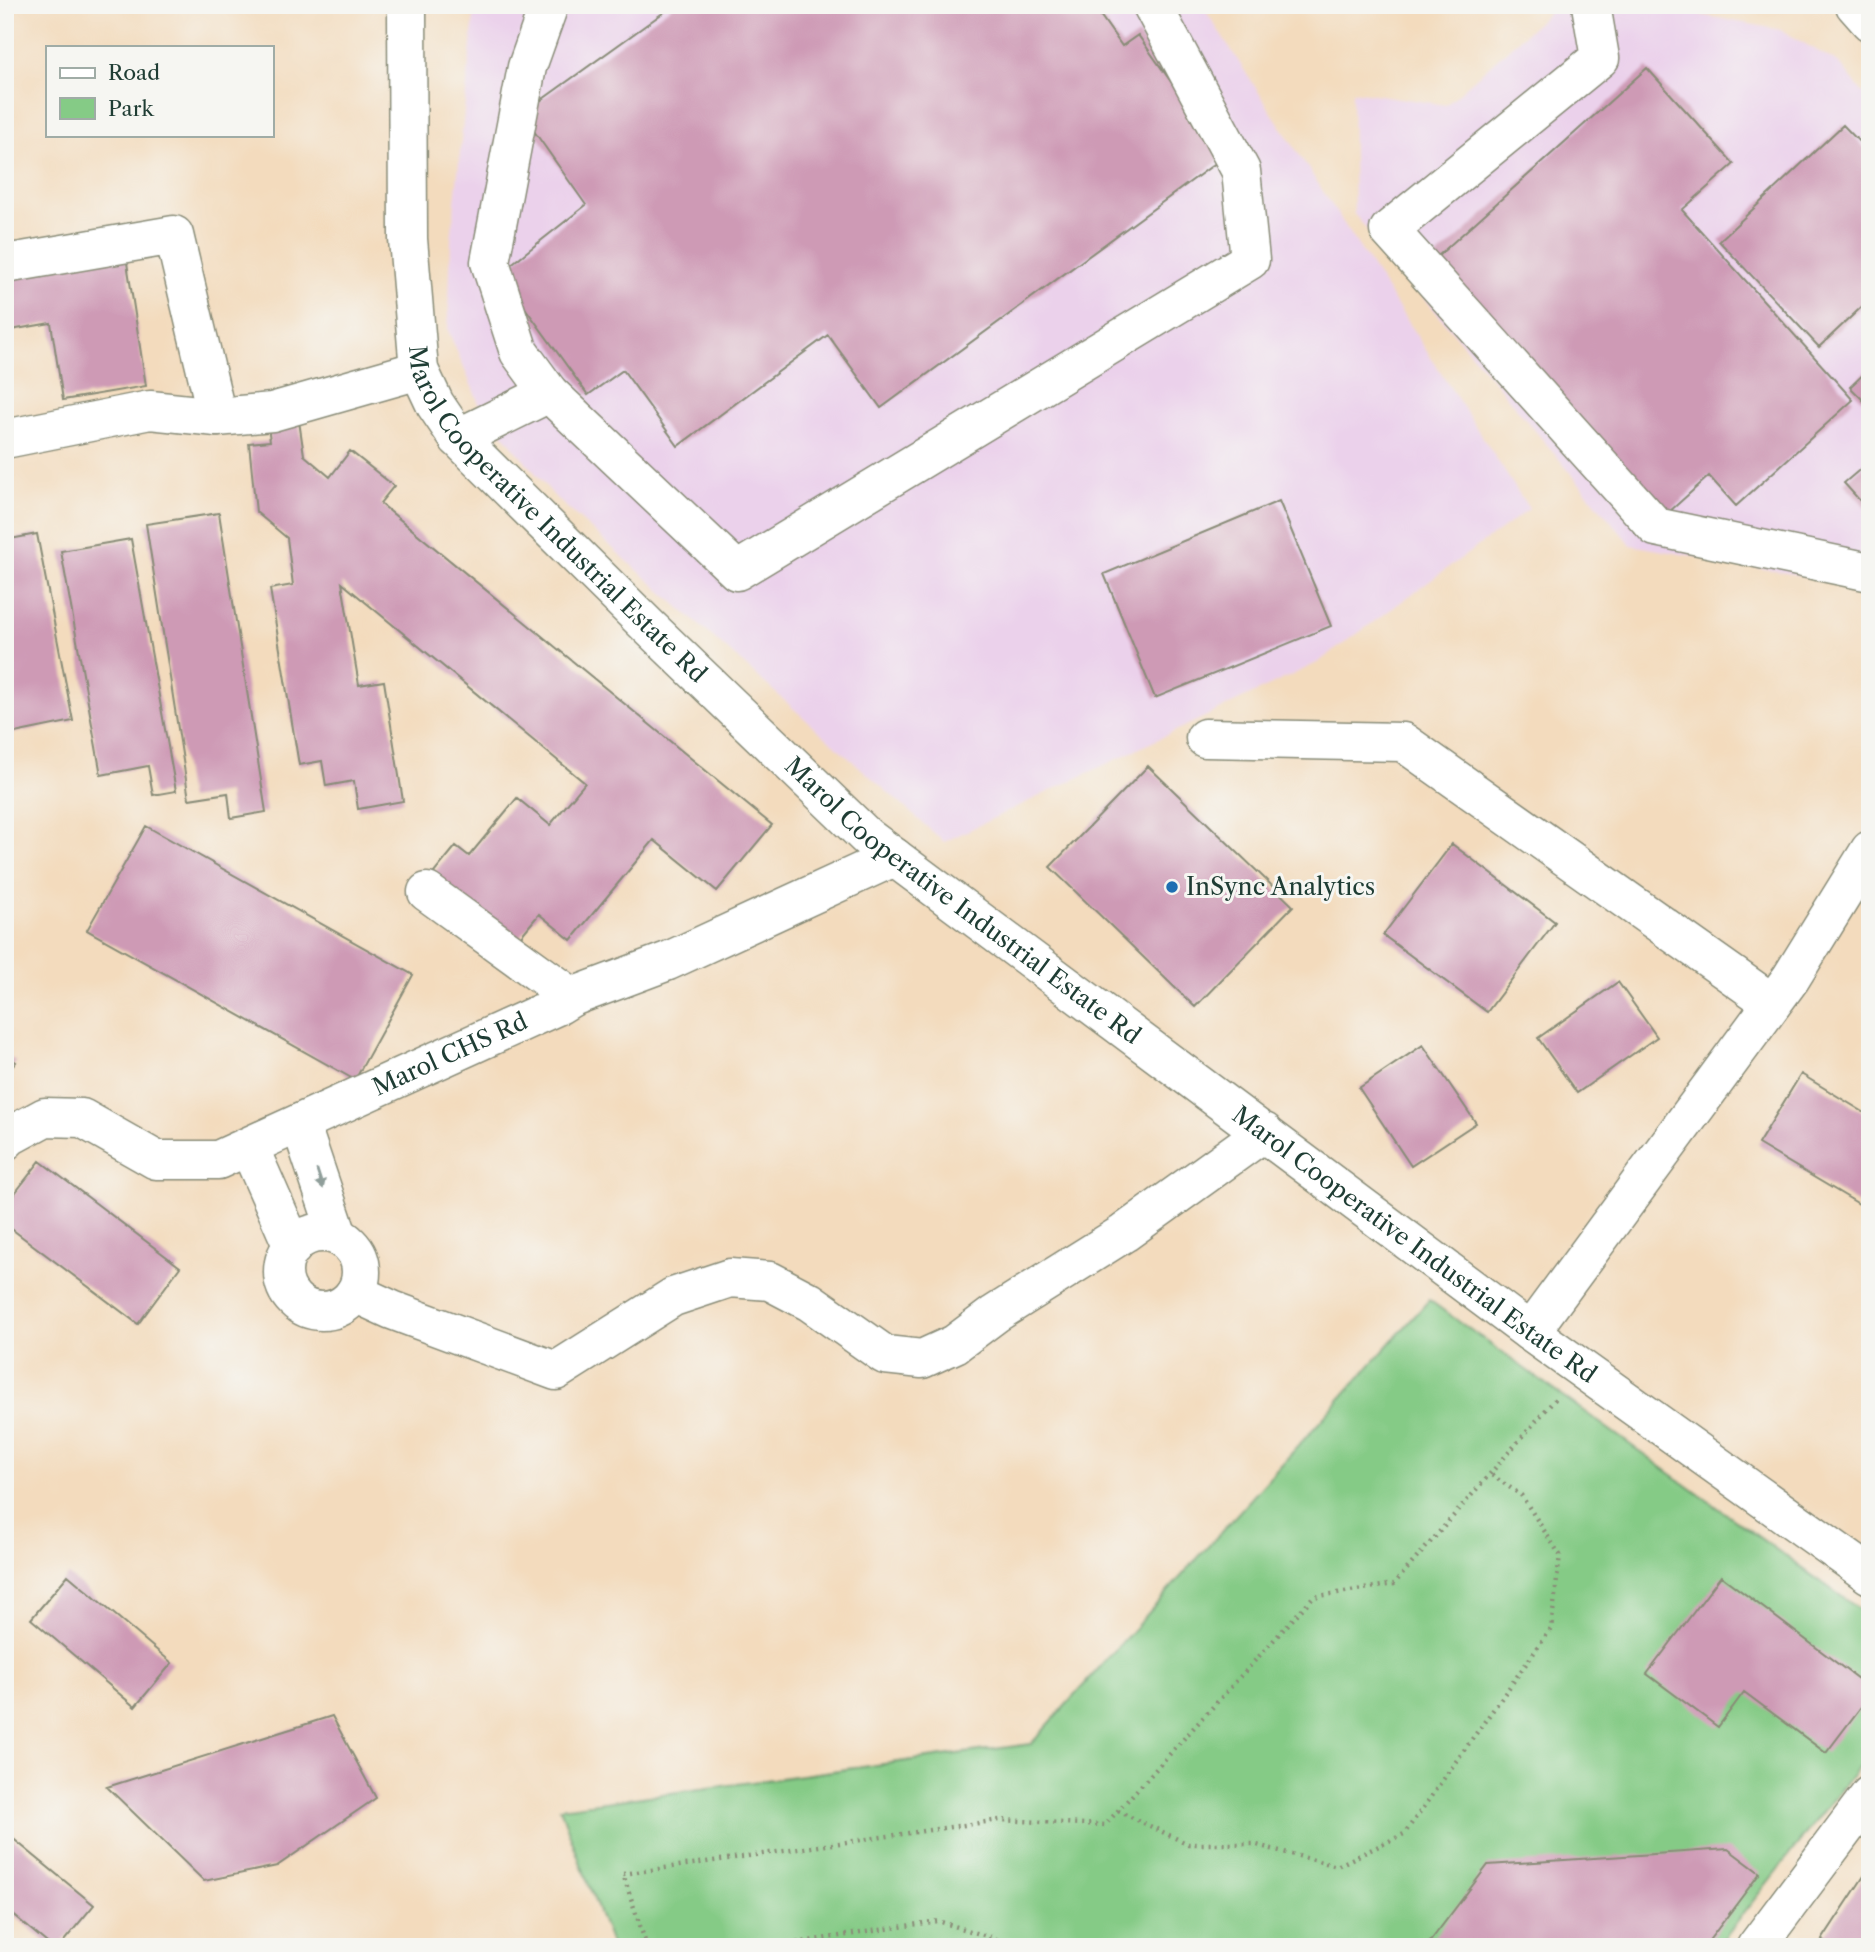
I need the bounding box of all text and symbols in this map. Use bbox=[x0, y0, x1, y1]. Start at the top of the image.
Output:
legend bbox=[46, 46, 273, 136]
text: Road bbox=[108, 60, 160, 85]
text: Park bbox=[108, 96, 154, 121]
street label: Marol Cooperative Industrial Estate Rd bbox=[403, 344, 713, 689]
street label: Marol Cooperative Industrial Estate Rd bbox=[779, 751, 1147, 1050]
place label: InSync Analytics bbox=[1186, 872, 1375, 901]
marker: InSync Analytics bbox=[1164, 879, 1180, 895]
street label: Marol CHS Rd bbox=[368, 1006, 532, 1102]
street label: Marol Cooperative Industrial Estate Rd bbox=[1227, 1100, 1603, 1389]
one-way arrow bbox=[315, 1169, 326, 1190]

